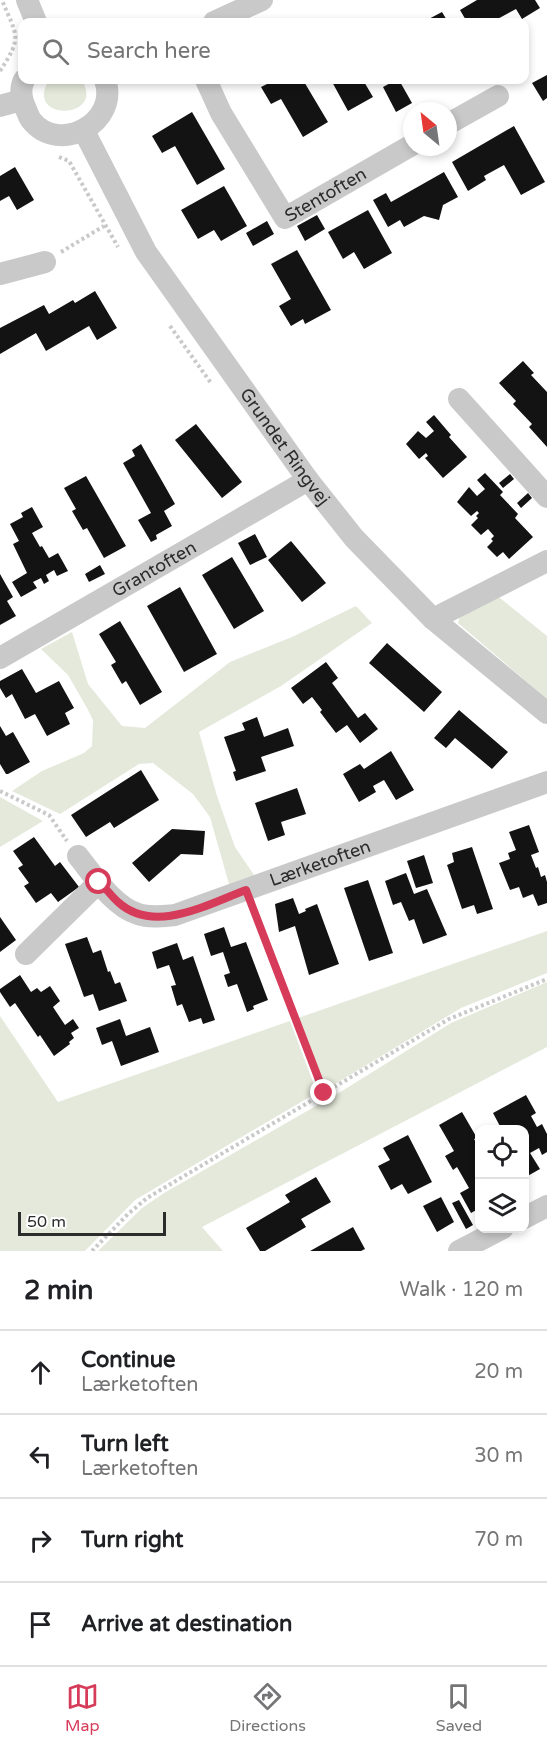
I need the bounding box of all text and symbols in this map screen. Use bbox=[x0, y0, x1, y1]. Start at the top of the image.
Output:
search box bbox=[18, 18, 529, 84]
icon: search bbox=[39, 35, 72, 68]
text: Search here bbox=[87, 38, 211, 64]
north arrow bbox=[403, 102, 457, 156]
street label: Stentoften bbox=[281, 163, 370, 227]
street label: Grundet Ringvej bbox=[235, 384, 335, 510]
street label: Grantoften bbox=[108, 536, 200, 602]
street label: Lærketoften bbox=[267, 835, 374, 891]
route start bbox=[85, 868, 111, 894]
route end bbox=[310, 1079, 336, 1105]
map controls bbox=[475, 1125, 529, 1233]
button: locate bbox=[475, 1125, 529, 1179]
button: layers bbox=[475, 1179, 529, 1233]
scale bar bbox=[18, 1209, 166, 1236]
text: 50 m bbox=[27, 1212, 66, 1232]
text: 2 min bbox=[24, 1275, 93, 1306]
text: Walk · 120 m bbox=[400, 1278, 523, 1302]
text: Continue bbox=[81, 1347, 176, 1373]
icon: ahead bbox=[24, 1356, 57, 1389]
text: 20 m bbox=[474, 1360, 523, 1384]
text: Lærketoften bbox=[81, 1373, 198, 1397]
text: Turn left bbox=[81, 1431, 169, 1457]
icon: left bbox=[24, 1440, 57, 1473]
text: 30 m bbox=[474, 1444, 523, 1468]
text: Lærketoften bbox=[81, 1457, 198, 1481]
icon: right bbox=[24, 1524, 57, 1557]
text: Turn right bbox=[81, 1527, 183, 1553]
text: 70 m bbox=[474, 1528, 523, 1552]
icon: arrive bbox=[24, 1608, 57, 1641]
text: Arrive at destination bbox=[81, 1611, 292, 1637]
tab: Map bbox=[65, 1680, 99, 1736]
tab: Directions bbox=[229, 1680, 306, 1736]
tab: Saved bbox=[436, 1680, 482, 1736]

